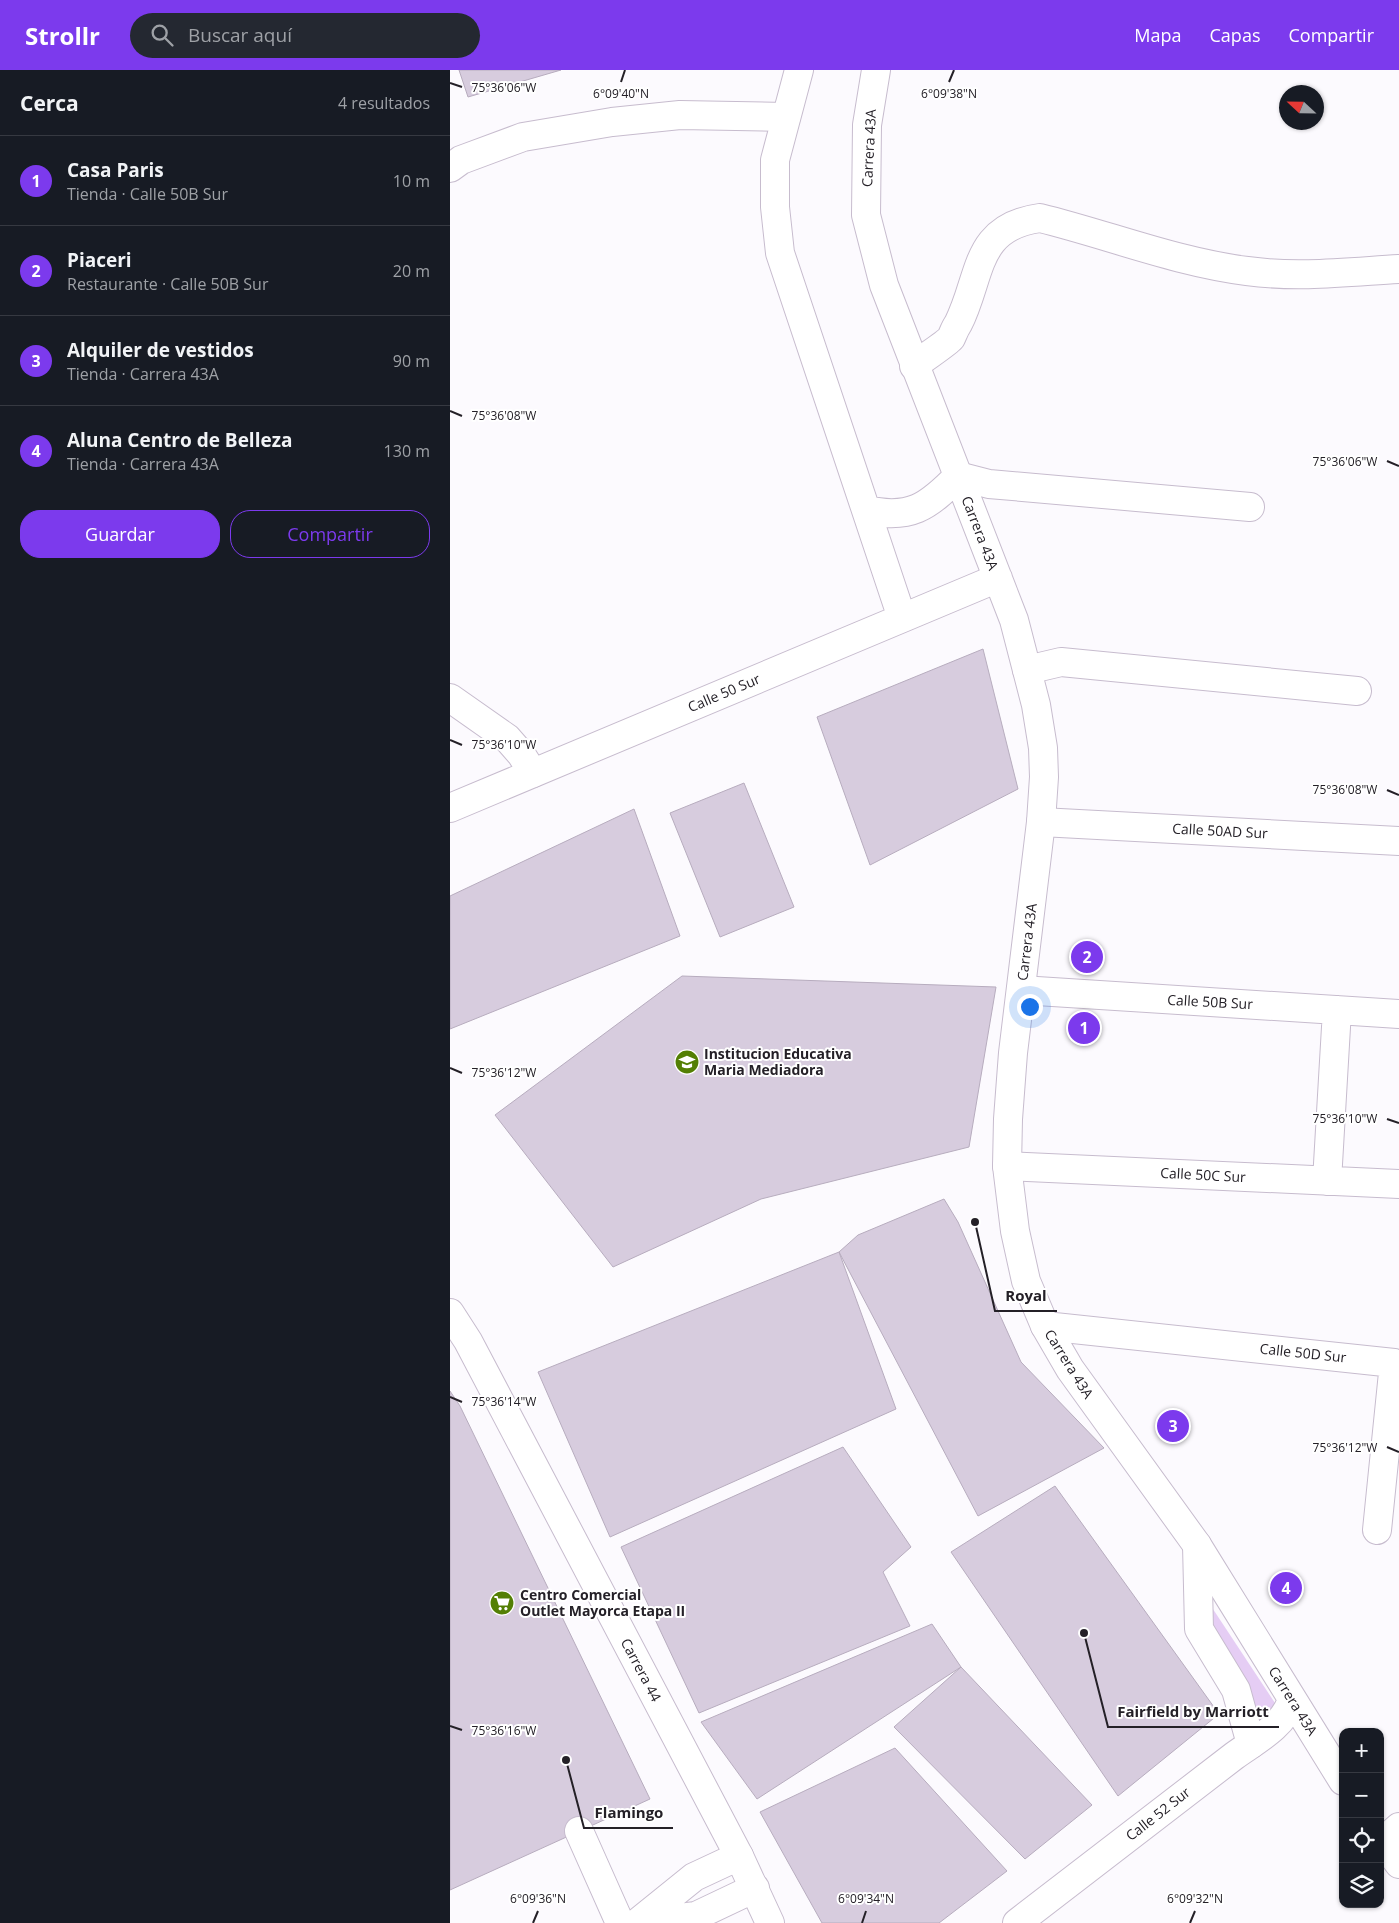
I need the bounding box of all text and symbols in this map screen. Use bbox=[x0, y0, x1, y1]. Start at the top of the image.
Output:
search box bbox=[130, 13, 480, 58]
text: Strollr bbox=[25, 19, 100, 52]
icon: search bbox=[148, 21, 176, 49]
text: Buscar aquí bbox=[188, 22, 292, 48]
text: Mapa bbox=[1134, 23, 1182, 47]
text: Capas bbox=[1210, 23, 1260, 47]
text: Compartir bbox=[1288, 23, 1374, 47]
text: 75°36'06"W bbox=[472, 79, 536, 96]
text: 6°09'40"N bbox=[593, 85, 649, 102]
text: 6°09'38"N bbox=[921, 85, 977, 102]
north arrow bbox=[1279, 85, 1324, 130]
text: Cerca bbox=[20, 89, 79, 117]
text: 4 resultados bbox=[338, 92, 430, 114]
street label: Carrera 43A bbox=[857, 108, 880, 187]
text: Casa Paris bbox=[67, 157, 164, 183]
text: 1 bbox=[31, 170, 41, 192]
text: 10 m bbox=[393, 170, 430, 192]
text: Tienda · Calle 50B Sur bbox=[67, 183, 228, 205]
text: Piaceri bbox=[67, 247, 132, 273]
text: 2 bbox=[31, 260, 41, 282]
text: 20 m bbox=[393, 260, 430, 282]
text: Restaurante · Calle 50B Sur bbox=[67, 273, 268, 295]
text: Alquiler de vestidos bbox=[67, 337, 254, 363]
text: 3 bbox=[31, 350, 41, 372]
text: 90 m bbox=[393, 350, 430, 372]
text: Tienda · Carrera 43A bbox=[67, 363, 219, 385]
text: 75°36'08"W bbox=[472, 407, 536, 424]
text: Aluna Centro de Belleza bbox=[67, 427, 292, 453]
text: 4 bbox=[31, 440, 41, 462]
text: 130 m bbox=[384, 440, 430, 462]
text: Tienda · Carrera 43A bbox=[67, 453, 219, 475]
text: 75°36'06"W bbox=[1313, 453, 1377, 470]
street label: Carrera 43A bbox=[958, 493, 1003, 573]
button: Guardar bbox=[20, 510, 220, 558]
button: Compartir bbox=[230, 510, 430, 558]
street label: Calle 50 Sur bbox=[685, 669, 763, 716]
text: 75°36'10"W bbox=[472, 736, 536, 753]
text: 75°36'08"W bbox=[1313, 781, 1377, 798]
street label: Calle 50AD Sur bbox=[1172, 819, 1269, 843]
street label: Carrera 43A bbox=[1012, 902, 1041, 982]
pin: 2 bbox=[1071, 938, 1103, 976]
street label: Calle 50B Sur bbox=[1167, 990, 1254, 1013]
your location bbox=[1017, 994, 1043, 1020]
pin: 1 bbox=[1068, 1009, 1100, 1047]
place label: Institucion Educativa Maria Mediadora bbox=[704, 1044, 852, 1079]
school or university icon: Institucion Educativa Maria Mediadora bbox=[674, 1049, 700, 1075]
text: 75°36'12"W bbox=[472, 1064, 536, 1081]
text: 75°36'10"W bbox=[1313, 1110, 1377, 1127]
street label: Calle 50C Sur bbox=[1160, 1163, 1247, 1186]
callout: Royal bbox=[995, 1281, 1057, 1311]
text: Royal bbox=[1005, 1285, 1047, 1305]
street label: Carrera 43A bbox=[1041, 1326, 1098, 1402]
street label: Calle 50D Sur bbox=[1259, 1339, 1348, 1367]
text: 75°36'14"W bbox=[472, 1393, 536, 1410]
pin: 3 bbox=[1157, 1407, 1189, 1445]
text: 75°36'12"W bbox=[1313, 1439, 1377, 1456]
pin: 4 bbox=[1270, 1569, 1302, 1607]
place label: Centro Comercial Outlet Mayorca Etapa II bbox=[520, 1585, 685, 1620]
supermarket icon: Centro Comercial Outlet Mayorca Etapa II bbox=[489, 1590, 515, 1616]
street label: Carrera 44 bbox=[617, 1635, 666, 1705]
street label: Carrera 43A bbox=[1265, 1663, 1322, 1739]
callout: Fairfield by Marriott bbox=[1108, 1697, 1279, 1727]
text: Fairfield by Marriott bbox=[1117, 1701, 1269, 1721]
text: 75°36'16"W bbox=[472, 1722, 536, 1739]
map controls bbox=[1339, 1728, 1384, 1908]
button: + bbox=[1339, 1728, 1384, 1773]
button: − bbox=[1339, 1773, 1384, 1818]
street label: Calle 52 Sur bbox=[1122, 1782, 1194, 1845]
callout: Flamingo bbox=[584, 1798, 673, 1828]
text: Flamingo bbox=[595, 1802, 663, 1822]
button: locate bbox=[1339, 1818, 1384, 1863]
button: layers bbox=[1339, 1863, 1384, 1908]
text: 6°09'36"N bbox=[510, 1890, 566, 1907]
text: 6°09'34"N bbox=[838, 1890, 894, 1907]
text: 6°09'32"N bbox=[1167, 1890, 1223, 1907]

